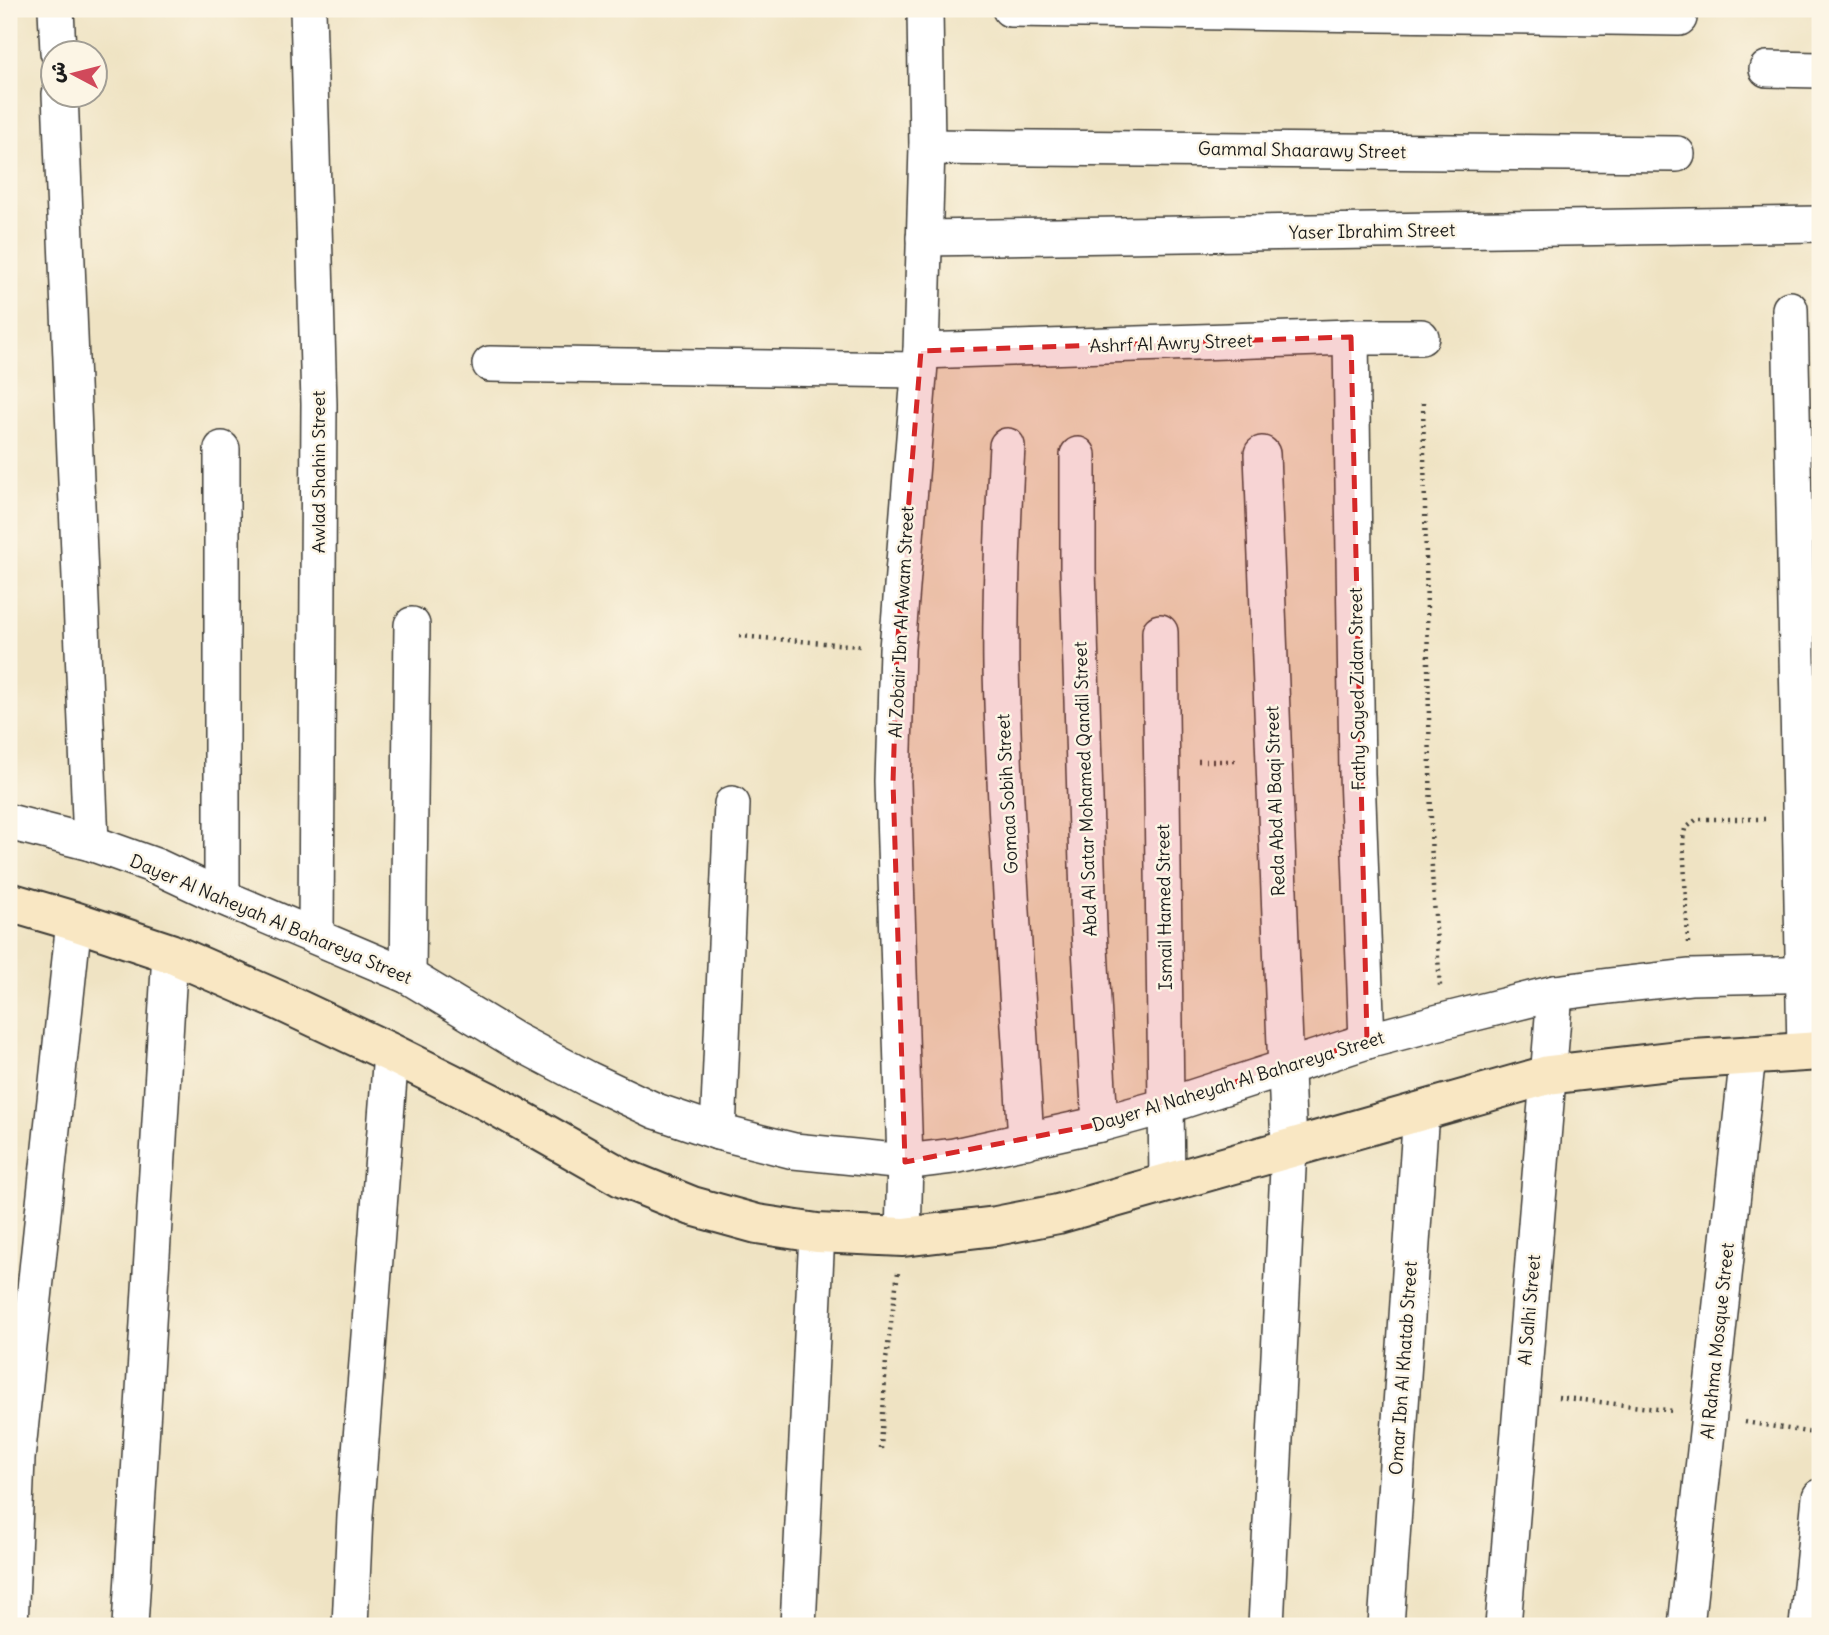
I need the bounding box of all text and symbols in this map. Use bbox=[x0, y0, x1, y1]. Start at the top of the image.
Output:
north arrow bbox=[38, 38, 108, 108]
text: ش bbox=[44, 60, 70, 84]
street label: Gammal Shaarawy Street bbox=[1198, 137, 1406, 163]
street label: Yaser Ibrahim Street bbox=[1289, 218, 1455, 244]
street label: Ashrf Al Awry Street bbox=[1089, 329, 1253, 357]
street label: Awlad Shahin Street bbox=[307, 391, 330, 553]
street label: Al Zobair Ibn Al Awam Street bbox=[883, 505, 919, 739]
street label: Fathy Sayed Zidan Street bbox=[1344, 587, 1370, 791]
street label: Abd Al Satar Mohamed Qandil Street bbox=[1068, 641, 1102, 937]
street label: Reda Abd Al Baqi Street bbox=[1260, 705, 1290, 897]
street label: Gomaa Sobih Street bbox=[991, 713, 1023, 875]
street label: Ismail Hamed Street bbox=[1151, 824, 1177, 990]
street label: Dayer Al Naheyah Al Bahareya Street bbox=[127, 849, 415, 989]
street label: Dayer Al Naheyah Al Bahareya Street bbox=[1089, 1026, 1387, 1136]
street label: Al Rahma Mosque Street bbox=[1695, 1242, 1739, 1440]
street label: Al Salhi Street bbox=[1513, 1254, 1545, 1366]
street label: Omar Ibn Al Khatab Street bbox=[1384, 1260, 1422, 1476]

